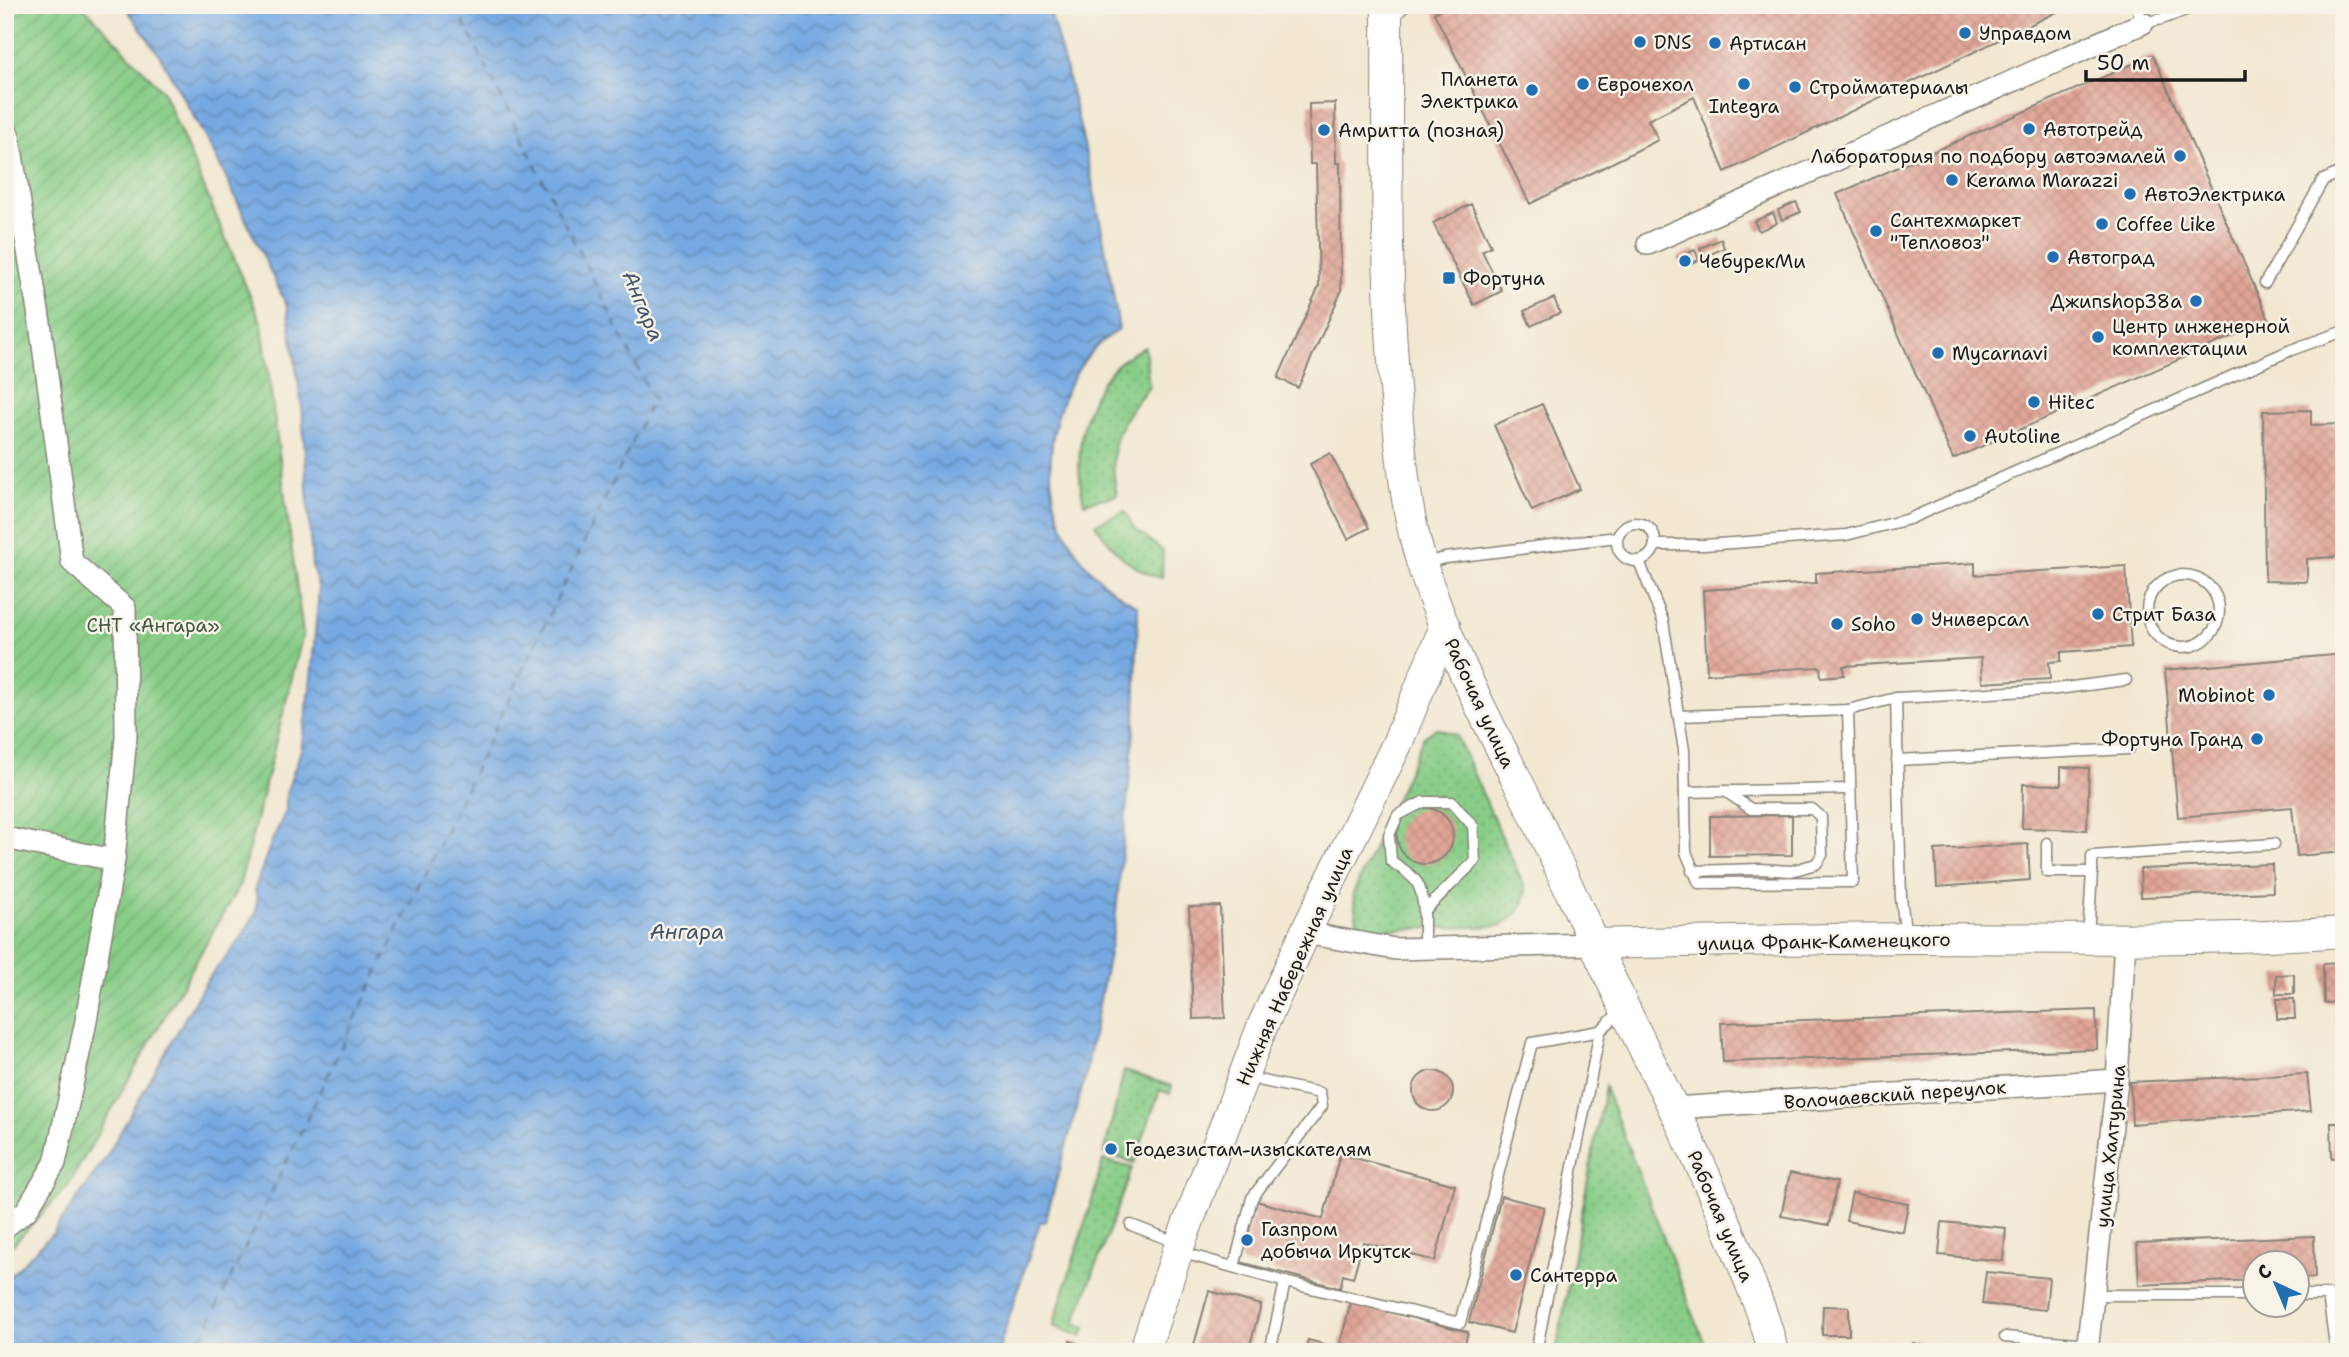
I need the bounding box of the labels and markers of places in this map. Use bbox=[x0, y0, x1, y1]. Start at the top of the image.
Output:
place label: Управдом bbox=[1979, 21, 2071, 46]
marker: Управдом bbox=[1957, 25, 1973, 41]
place label: DNS bbox=[1654, 30, 1691, 55]
place label: Артисан bbox=[1729, 31, 1807, 56]
marker: DNS bbox=[1632, 34, 1648, 50]
marker: Артисан bbox=[1707, 35, 1723, 51]
place label: Планета Электрика bbox=[1421, 67, 1518, 114]
place label: Еврочехол bbox=[1597, 72, 1694, 97]
place label: Стройматериалы bbox=[1809, 75, 1969, 100]
marker: Еврочехол bbox=[1575, 76, 1591, 92]
marker: Integra bbox=[1736, 76, 1752, 92]
marker: Стройматериалы bbox=[1787, 79, 1803, 95]
marker: Планета Электрика bbox=[1524, 82, 1540, 98]
place label: Integra bbox=[1709, 94, 1779, 119]
place label: Автотрейд bbox=[2043, 117, 2143, 142]
place label: Амритта (позная) bbox=[1338, 118, 1504, 143]
marker: Автотрейд bbox=[2021, 121, 2037, 137]
marker: Амритта (позная) bbox=[1316, 122, 1332, 138]
place label: Лаборатория по подбору автоэмалей bbox=[1811, 144, 2166, 169]
marker: Лаборатория по подбору автоэмалей bbox=[2172, 148, 2188, 164]
place label: Kerama Marazzi bbox=[1966, 168, 2118, 193]
marker: Kerama Marazzi bbox=[1944, 172, 1960, 188]
place label: АвтоЭлектрика bbox=[2144, 182, 2286, 207]
marker: АвтоЭлектрика bbox=[2122, 186, 2138, 202]
place label: Сантехмаркет "Тепловоз" bbox=[1890, 208, 2021, 255]
place label: Coffee Like bbox=[2116, 212, 2216, 237]
marker: Coffee Like bbox=[2094, 216, 2110, 232]
marker: Сантехмаркет "Тепловоз" bbox=[1868, 223, 1884, 239]
place label: Автоград bbox=[2067, 245, 2155, 270]
place label: ЧебурекМи bbox=[1699, 249, 1806, 274]
marker: Автоград bbox=[2045, 249, 2061, 265]
marker: ЧебурекМи bbox=[1677, 253, 1693, 269]
place label: Фортуна bbox=[1463, 266, 1545, 291]
marker: Фортуна bbox=[1441, 270, 1457, 286]
place label: Джипshop38а bbox=[2050, 289, 2182, 314]
marker: Джипshop38а bbox=[2188, 293, 2204, 309]
place label: Центр инженерной комплектации bbox=[2112, 314, 2290, 361]
marker: Центр инженерной комплектации bbox=[2090, 329, 2106, 345]
place label: Mycarnavi bbox=[1952, 341, 2048, 366]
marker: Mycarnavi bbox=[1930, 345, 1946, 361]
place label: Hitec bbox=[2048, 390, 2095, 415]
marker: Hitec bbox=[2026, 394, 2042, 410]
place label: Autoline bbox=[1984, 424, 2061, 449]
marker: Autoline bbox=[1962, 428, 1978, 444]
place label: Стрит База bbox=[2112, 602, 2216, 627]
marker: Стрит База bbox=[2090, 606, 2106, 622]
place label: Универсал bbox=[1931, 607, 2030, 632]
marker: Универсал bbox=[1909, 611, 1925, 627]
place label: Soho bbox=[1851, 612, 1896, 637]
marker: Soho bbox=[1829, 616, 1845, 632]
place label: Mobinot bbox=[2178, 683, 2255, 708]
marker: Mobinot bbox=[2261, 687, 2277, 703]
place label: Фортуна Гранд bbox=[2101, 727, 2243, 752]
marker: Фортуна Гранд bbox=[2249, 731, 2265, 747]
place label: Геодезистам-изыскателям bbox=[1125, 1137, 1371, 1162]
marker: Геодезистам-изыскателям bbox=[1103, 1141, 1119, 1157]
place label: Газпром добыча Иркутск bbox=[1261, 1217, 1411, 1264]
marker: Газпром добыча Иркутск bbox=[1239, 1232, 1255, 1248]
place label: Сантерра bbox=[1530, 1263, 1617, 1288]
marker: Сантерра bbox=[1508, 1267, 1524, 1283]

